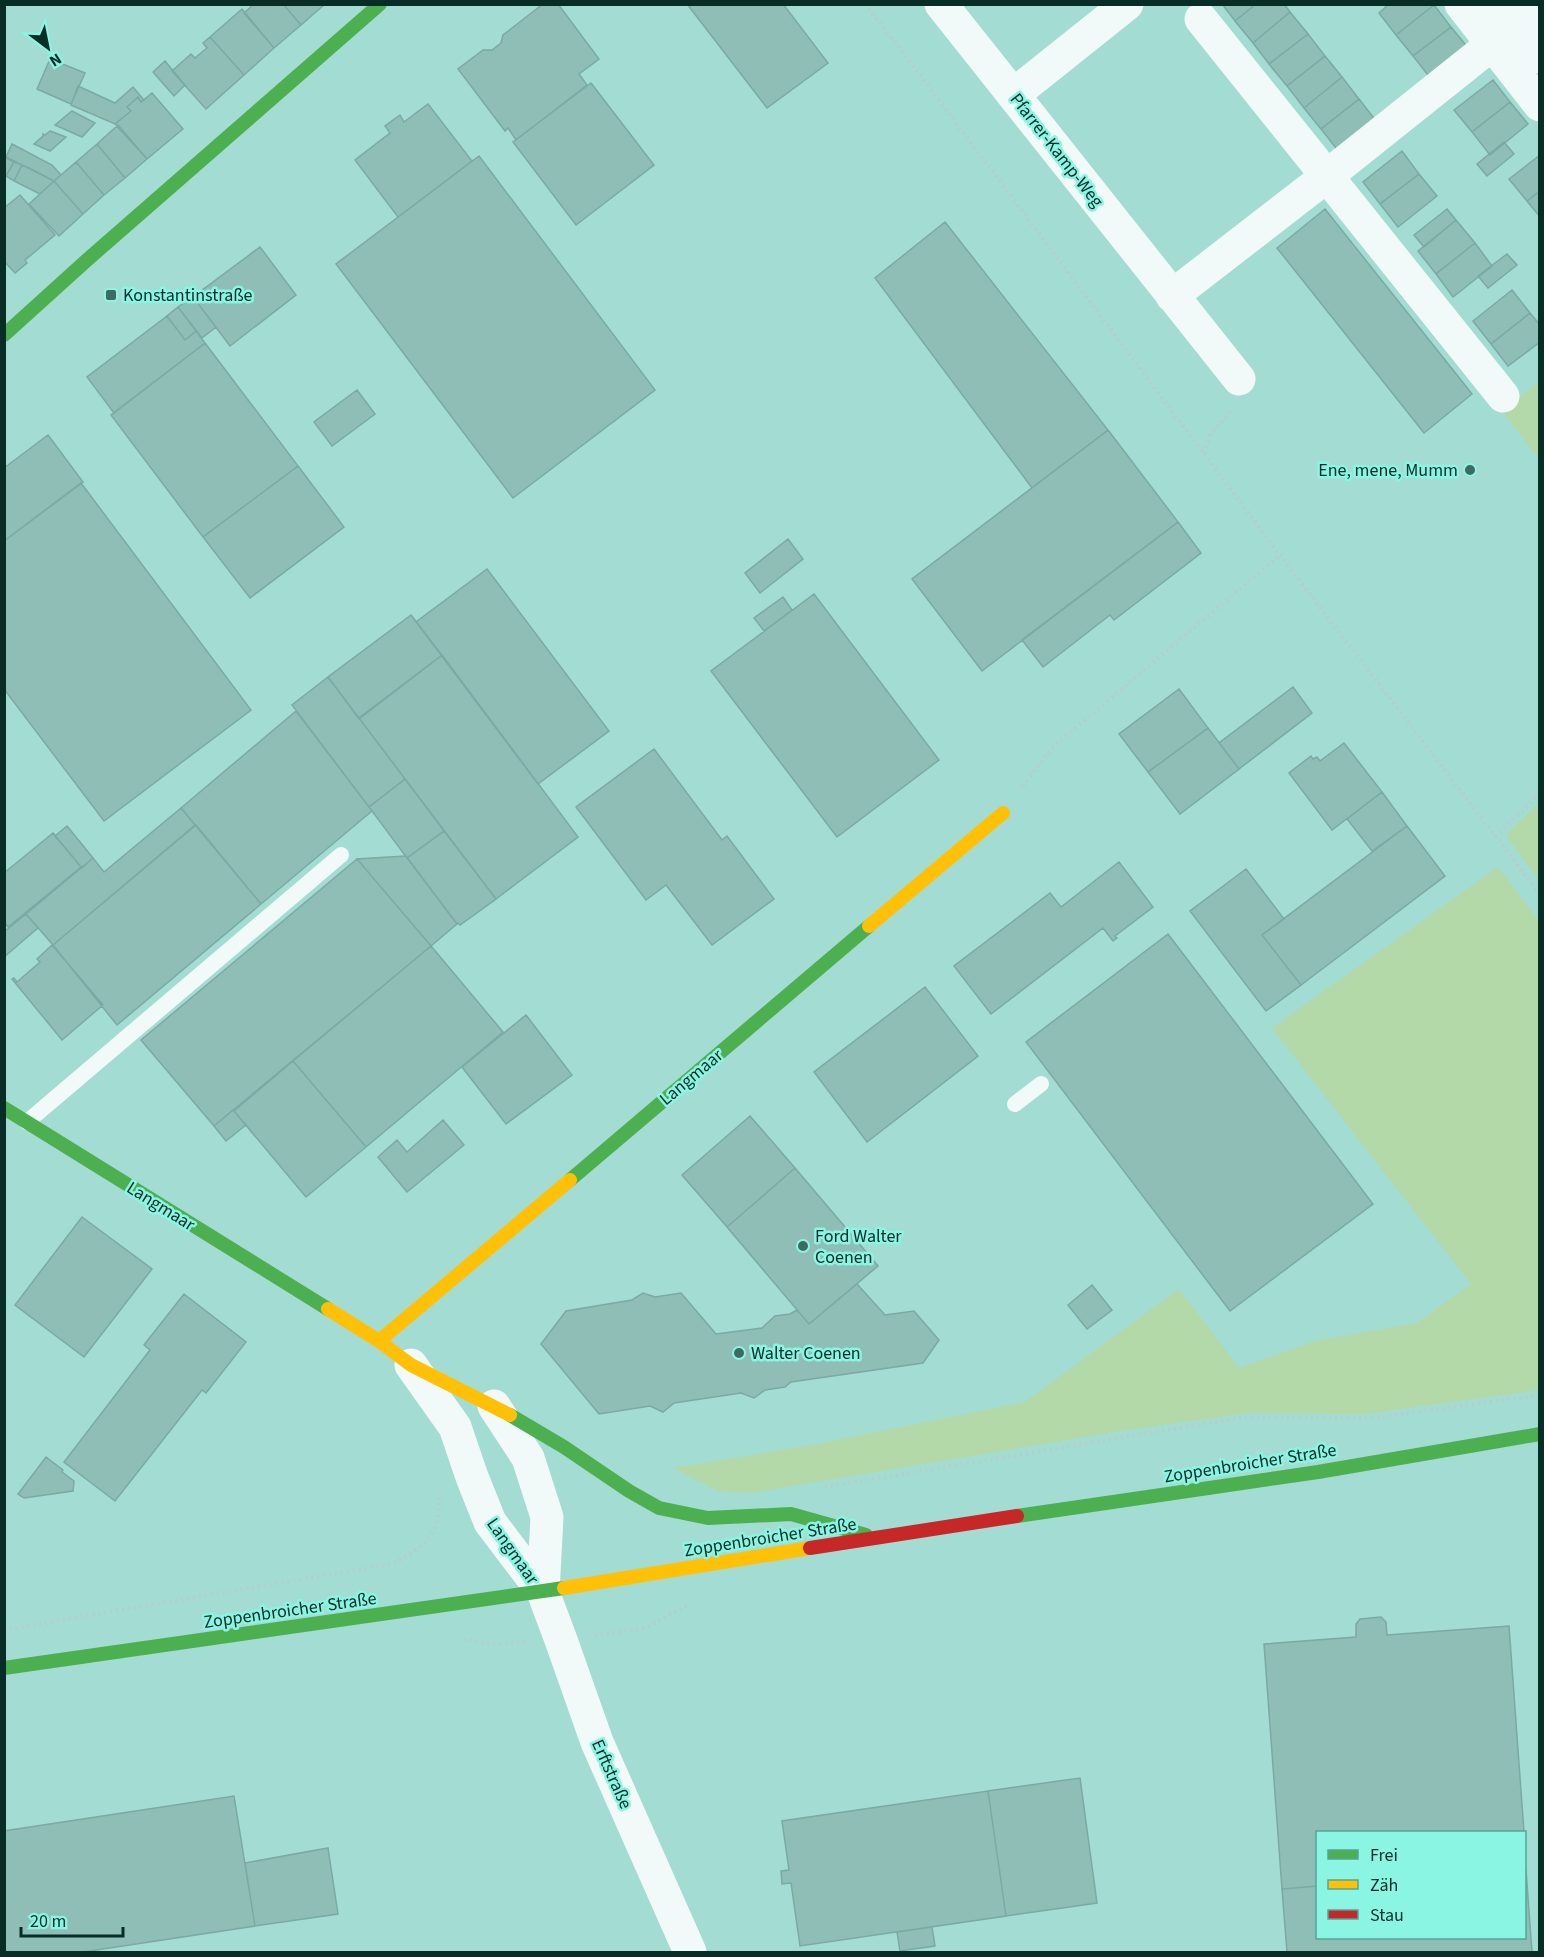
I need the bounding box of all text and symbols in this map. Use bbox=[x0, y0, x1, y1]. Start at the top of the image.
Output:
north arrow bbox=[18, 18, 78, 78]
text: N bbox=[45, 48, 66, 72]
street label: Pfarrer-Kamp-Weg bbox=[1004, 88, 1109, 213]
place label: Konstantinstraße bbox=[123, 283, 253, 308]
marker: Konstantinstraße bbox=[104, 288, 118, 302]
place label: Ene, mene, Mumm bbox=[1318, 458, 1458, 483]
marker: Ene, mene, Mumm bbox=[1463, 463, 1477, 477]
street label: Langmaar bbox=[654, 1043, 729, 1111]
street label: Langmaar bbox=[122, 1176, 200, 1238]
place label: Ford Walter Coenen bbox=[815, 1224, 902, 1270]
marker: Ford Walter Coenen bbox=[796, 1239, 810, 1253]
place label: Walter Coenen bbox=[751, 1341, 861, 1366]
marker: Walter Coenen bbox=[732, 1346, 746, 1360]
street label: Zoppenbroicher Straße bbox=[1162, 1438, 1338, 1489]
street label: Zoppenbroicher Straße bbox=[682, 1512, 858, 1563]
street label: Langmaar bbox=[481, 1513, 545, 1590]
street label: Zoppenbroicher Straße bbox=[202, 1586, 378, 1635]
street label: Erftstraße bbox=[585, 1735, 638, 1813]
legend bbox=[1316, 1831, 1526, 1939]
text: Frei bbox=[1370, 1843, 1398, 1868]
text: Zäh bbox=[1370, 1873, 1398, 1898]
scale bar bbox=[21, 1900, 123, 1938]
text: Stau bbox=[1370, 1903, 1404, 1928]
text: 20 m bbox=[30, 1909, 66, 1934]

